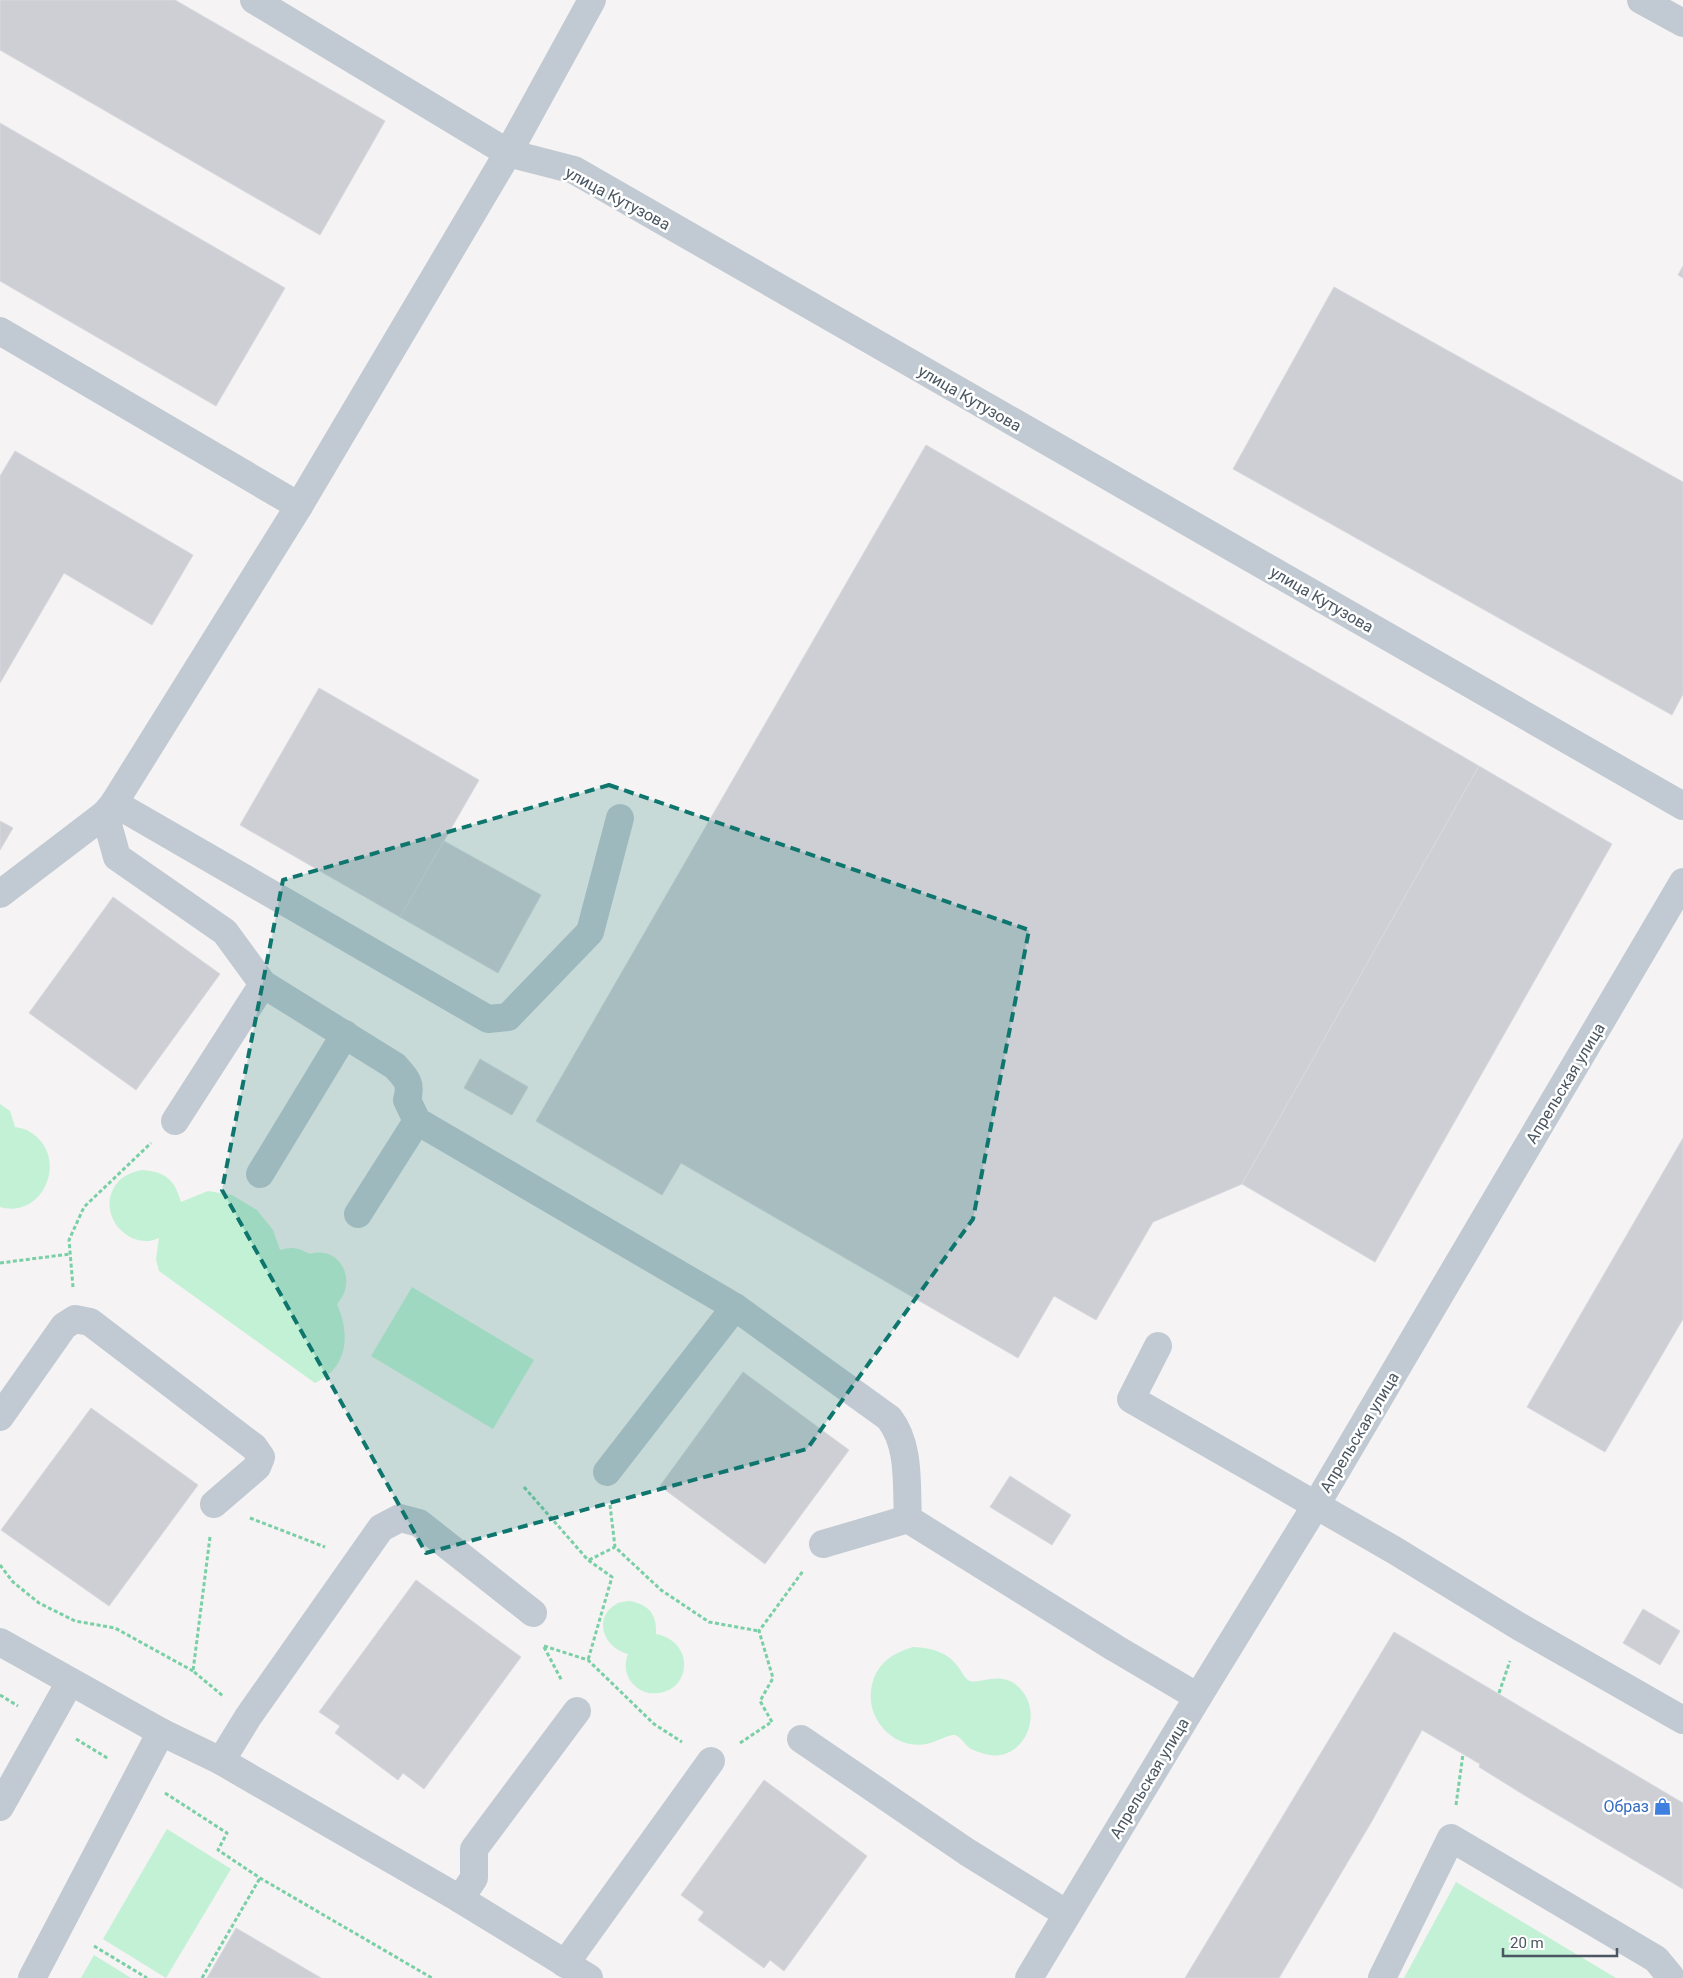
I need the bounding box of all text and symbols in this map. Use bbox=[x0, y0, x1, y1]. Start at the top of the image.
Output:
street label: улица Кутузова bbox=[562, 163, 673, 234]
street label: улица Кутузова bbox=[915, 361, 1025, 436]
street label: улица Кутузова bbox=[1267, 562, 1377, 637]
street label: Апрельская улица bbox=[1522, 1019, 1609, 1147]
street label: Апрельская улица bbox=[1316, 1368, 1403, 1496]
street label: Апрельская улица bbox=[1106, 1714, 1193, 1842]
shop icon: Образ bbox=[1653, 1796, 1673, 1816]
place label: Образ bbox=[1603, 1797, 1649, 1816]
scale bar bbox=[1503, 1926, 1617, 1958]
text: 20 m bbox=[1510, 1934, 1544, 1952]

